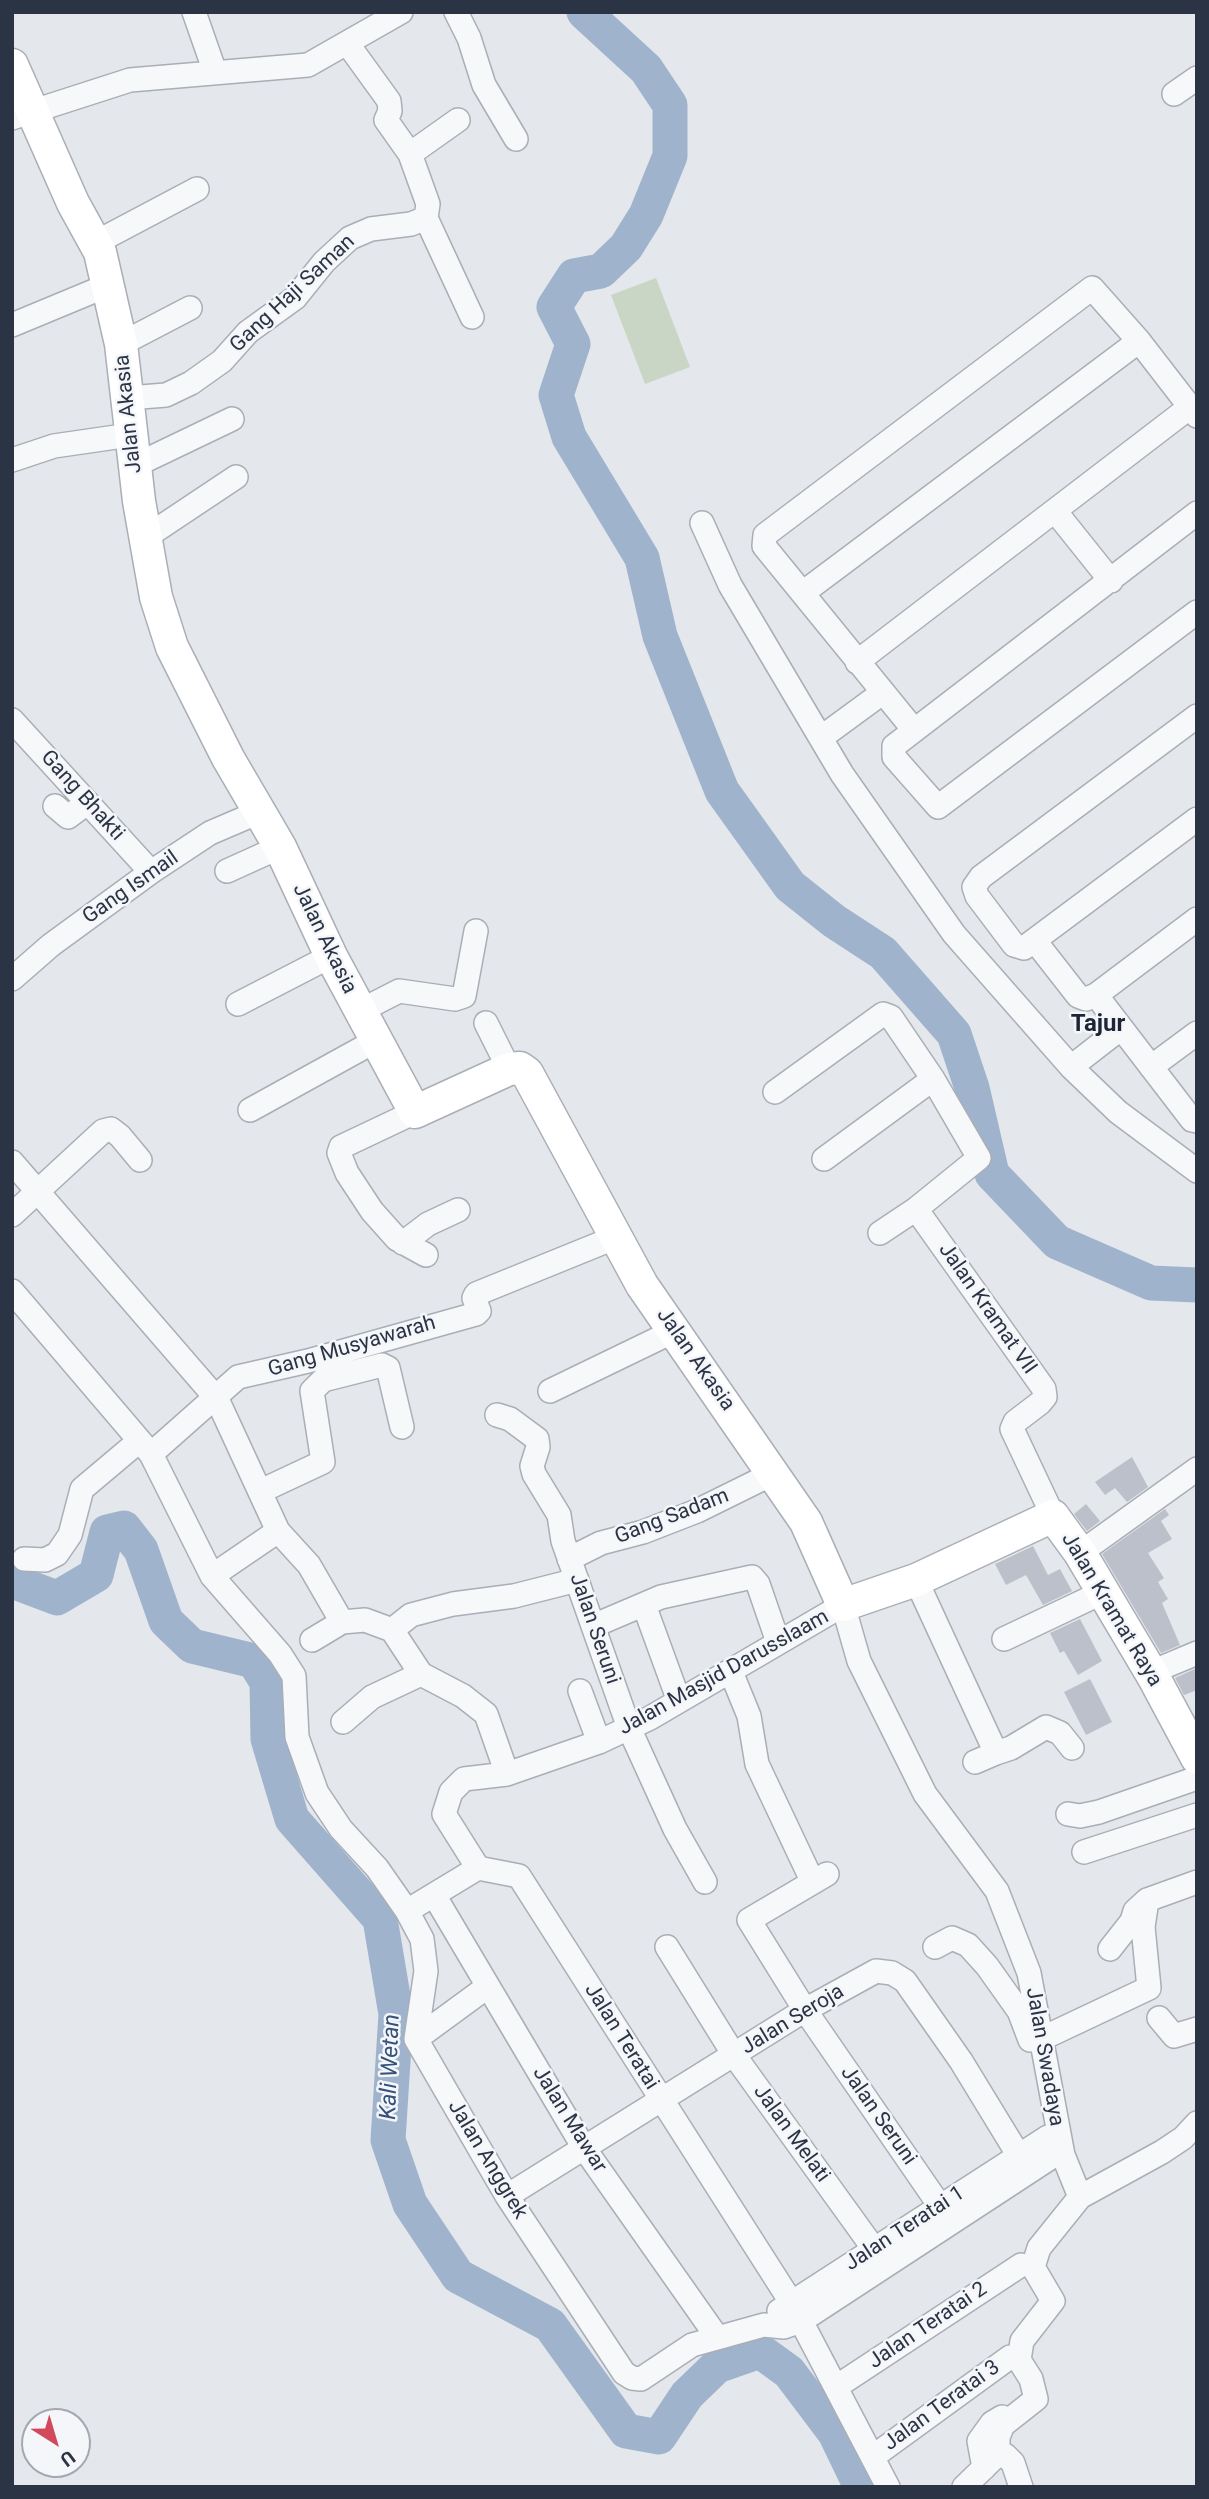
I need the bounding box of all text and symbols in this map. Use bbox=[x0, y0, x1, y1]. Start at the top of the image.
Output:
street label: Gang Haji Saman bbox=[225, 230, 361, 358]
street label: Jalan Akasia bbox=[110, 353, 148, 475]
street label: Gang Bhakti bbox=[35, 746, 129, 846]
street label: Gang Ismail bbox=[78, 846, 184, 930]
street label: Jalan Akasia bbox=[286, 880, 362, 998]
district label: Tajur bbox=[1071, 1011, 1125, 1039]
street label: Jalan Kramat VII bbox=[932, 1239, 1042, 1379]
street label: Jalan Akasia bbox=[650, 1304, 740, 1416]
street label: Gang Musyawarah bbox=[265, 1311, 439, 1383]
street label: Gang Sadam bbox=[612, 1484, 732, 1550]
street label: Jalan Kramat Raya bbox=[1055, 1529, 1167, 1691]
street label: Jalan Seruni bbox=[563, 1570, 625, 1688]
street label: Jalan Masjid Darusslaam bbox=[615, 1605, 833, 1741]
street label: Jalan Teratai bbox=[578, 1979, 664, 2095]
street label: Jalan Seroja bbox=[737, 1980, 849, 2060]
street label: Jalan Swadaya bbox=[1019, 1986, 1069, 2128]
water label: Kali Wetan bbox=[375, 2014, 407, 2120]
street label: Jalan Mawar bbox=[526, 2062, 612, 2178]
street label: Jalan Seruni bbox=[835, 2062, 921, 2170]
street label: Jalan Melati bbox=[747, 2080, 835, 2188]
street label: Jalan Anggrek bbox=[442, 2096, 532, 2224]
street label: Jalan Teratai 1 bbox=[840, 2181, 970, 2277]
street label: Jalan Teratai 2 bbox=[864, 2277, 992, 2375]
street label: Jalan Teratai 3 bbox=[879, 2355, 1005, 2457]
north arrow bbox=[21, 2408, 91, 2478]
text: U bbox=[56, 2446, 80, 2472]

